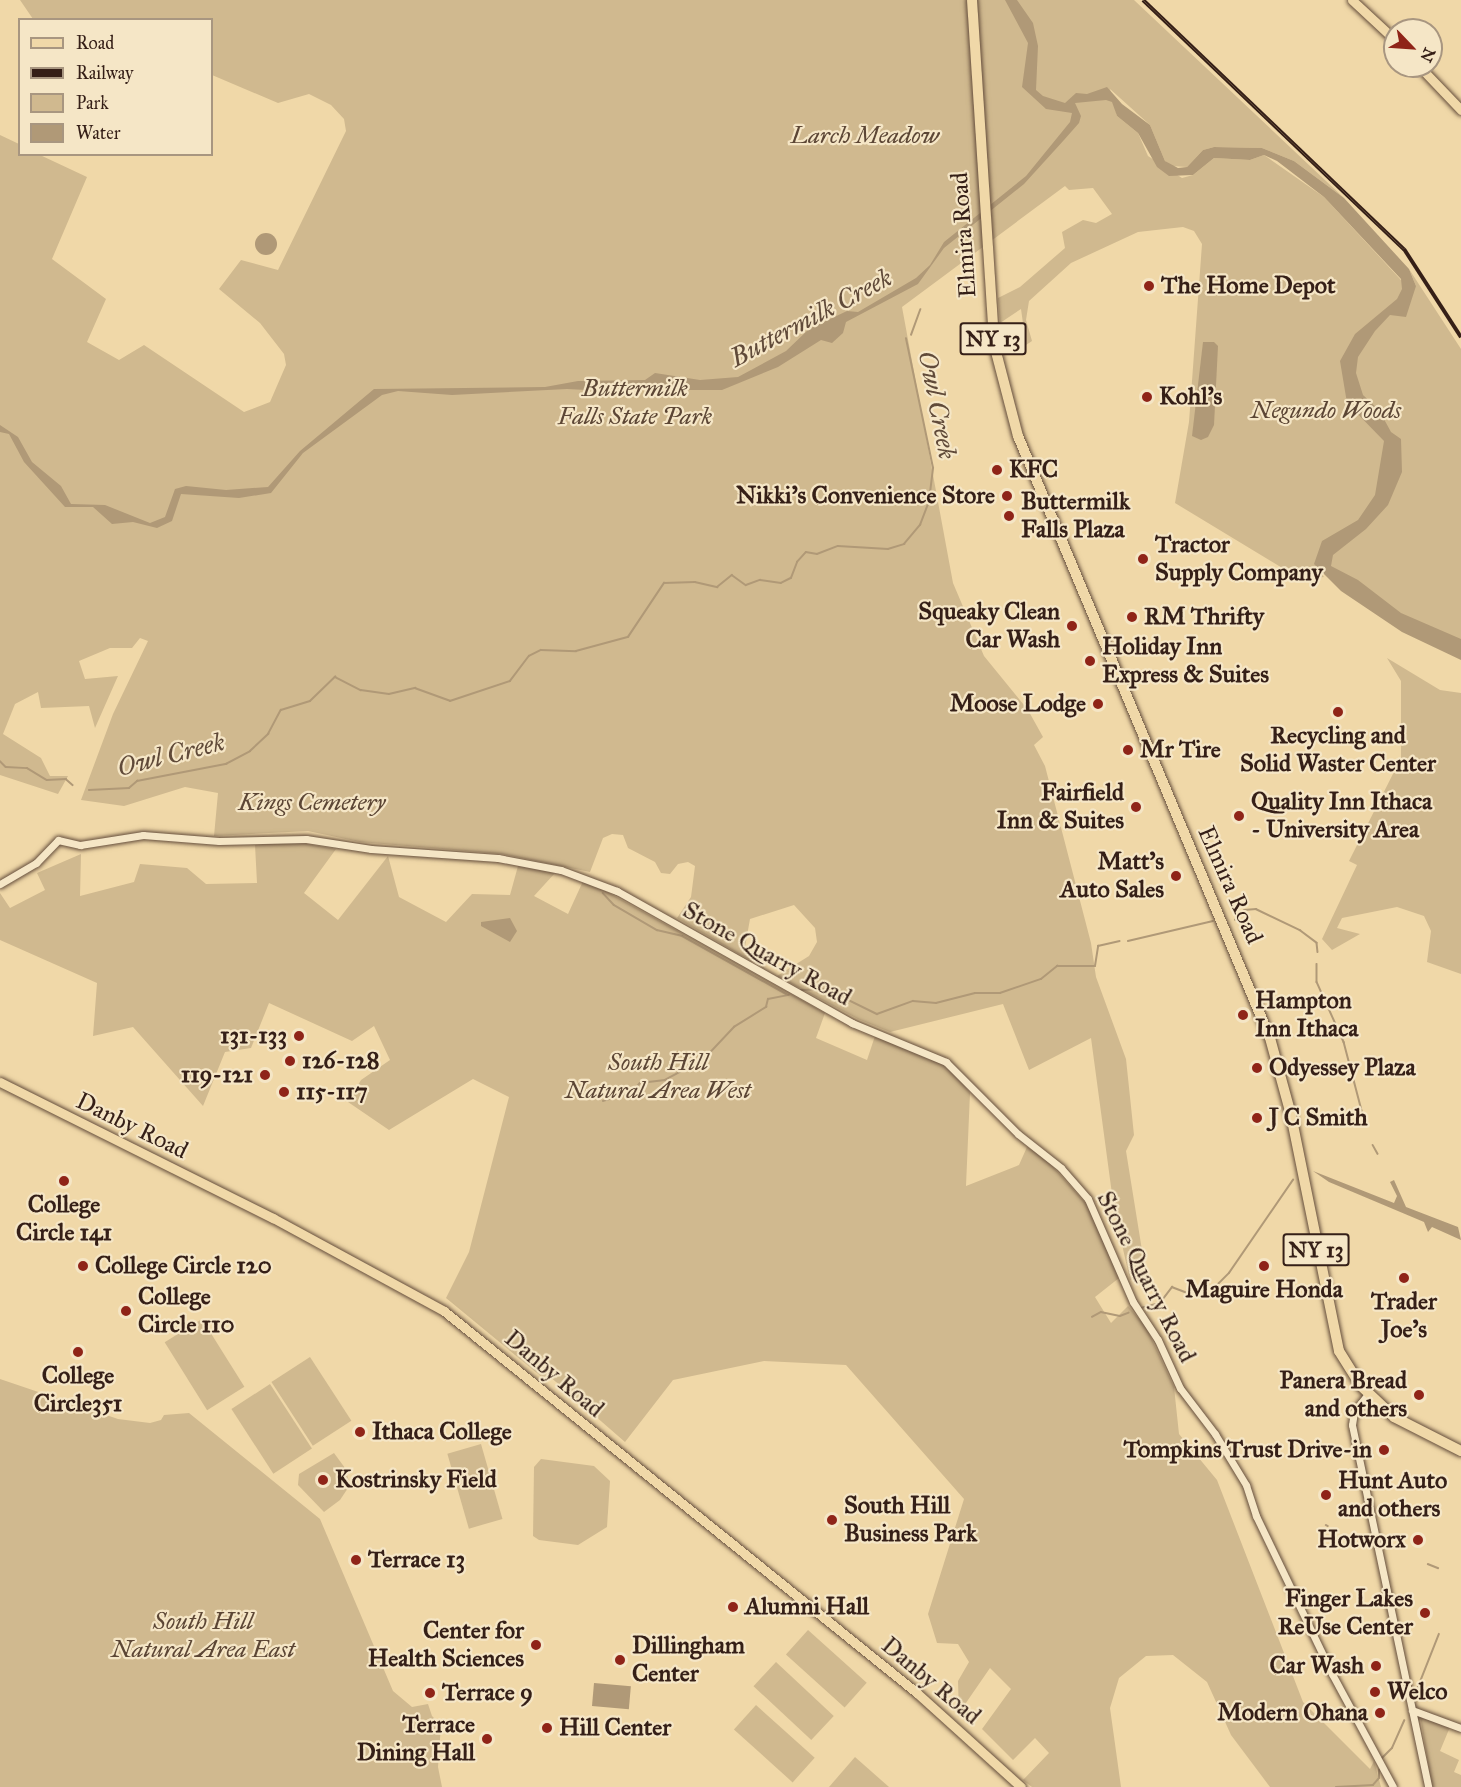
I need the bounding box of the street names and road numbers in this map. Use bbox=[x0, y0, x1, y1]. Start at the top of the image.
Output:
street label: Elmira Road bbox=[945, 171, 983, 299]
road number: NY 13 bbox=[958, 320, 1028, 358]
street label: Elmira Road bbox=[1191, 822, 1269, 948]
street label: Stone Quarry Road bbox=[678, 896, 856, 1012]
street label: Danby Road bbox=[71, 1087, 193, 1165]
street label: Stone Quarry Road bbox=[1090, 1187, 1202, 1367]
road number: NY 13 bbox=[1282, 1231, 1350, 1269]
street label: Danby Road bbox=[498, 1324, 610, 1424]
street label: Danby Road bbox=[875, 1631, 987, 1731]

